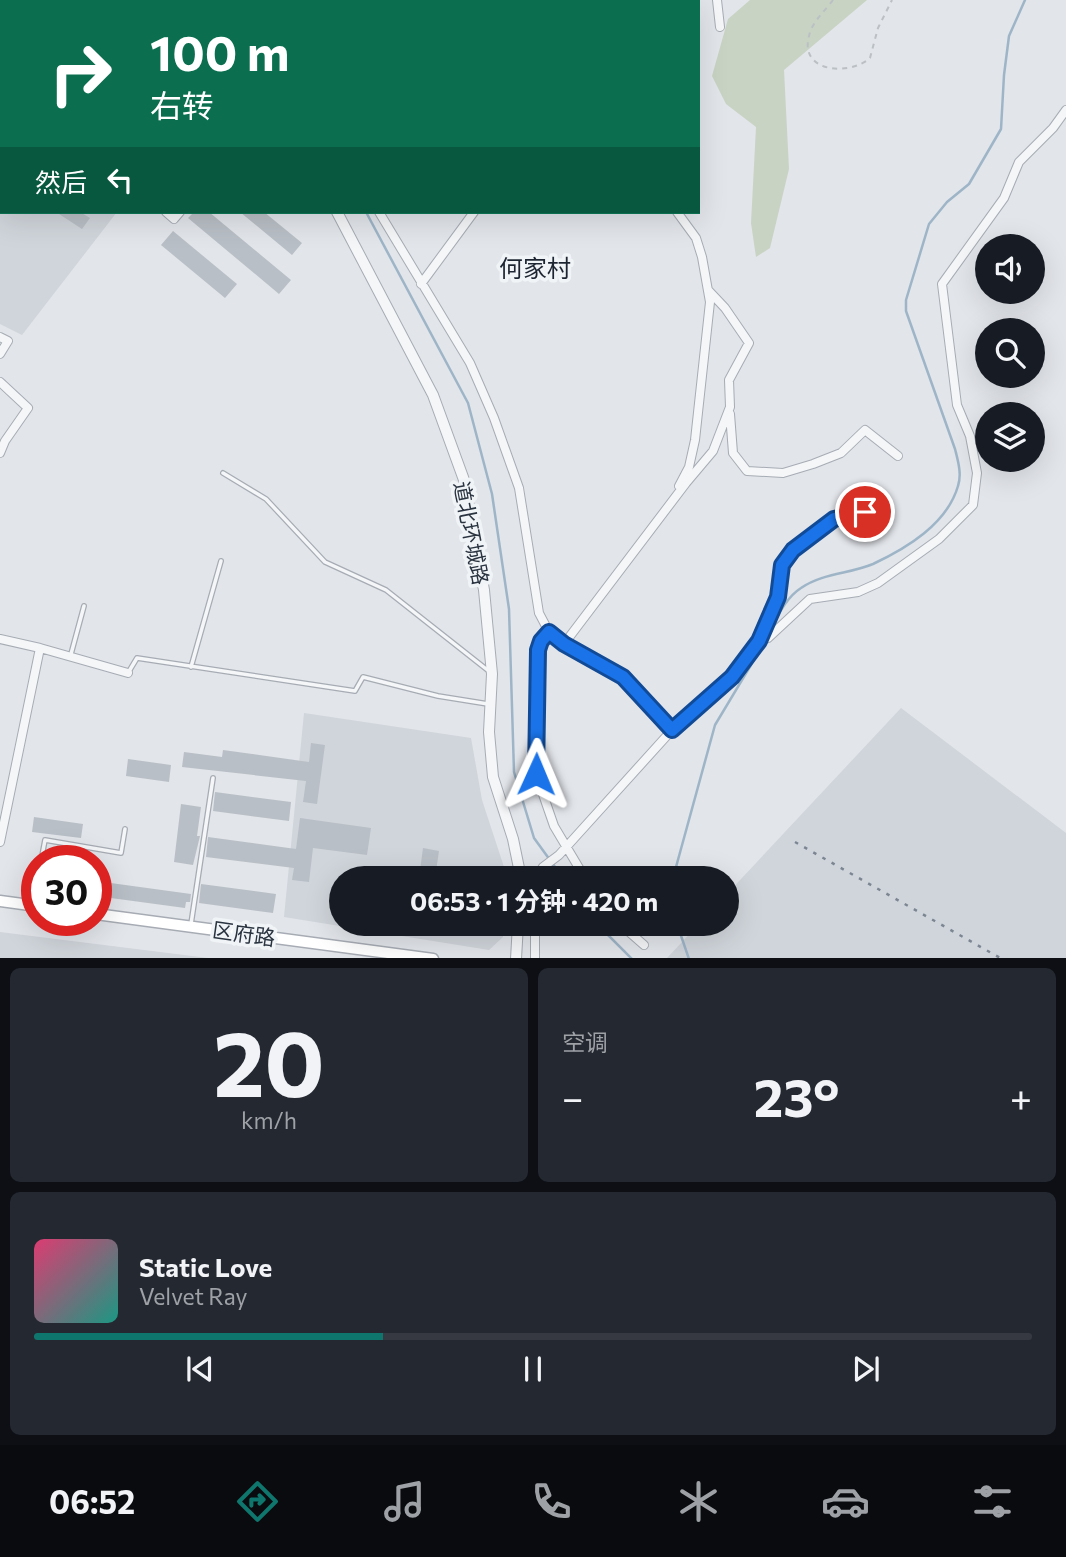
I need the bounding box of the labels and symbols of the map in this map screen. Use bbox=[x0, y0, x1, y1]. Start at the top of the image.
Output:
district label: 何家村 bbox=[499, 253, 571, 282]
street label: 道北环城路 bbox=[450, 479, 494, 587]
pin bbox=[835, 482, 895, 542]
position arrow bbox=[499, 737, 573, 811]
speed limit sign: 30 bbox=[21, 845, 112, 936]
street label: 区府路 bbox=[211, 916, 277, 950]

